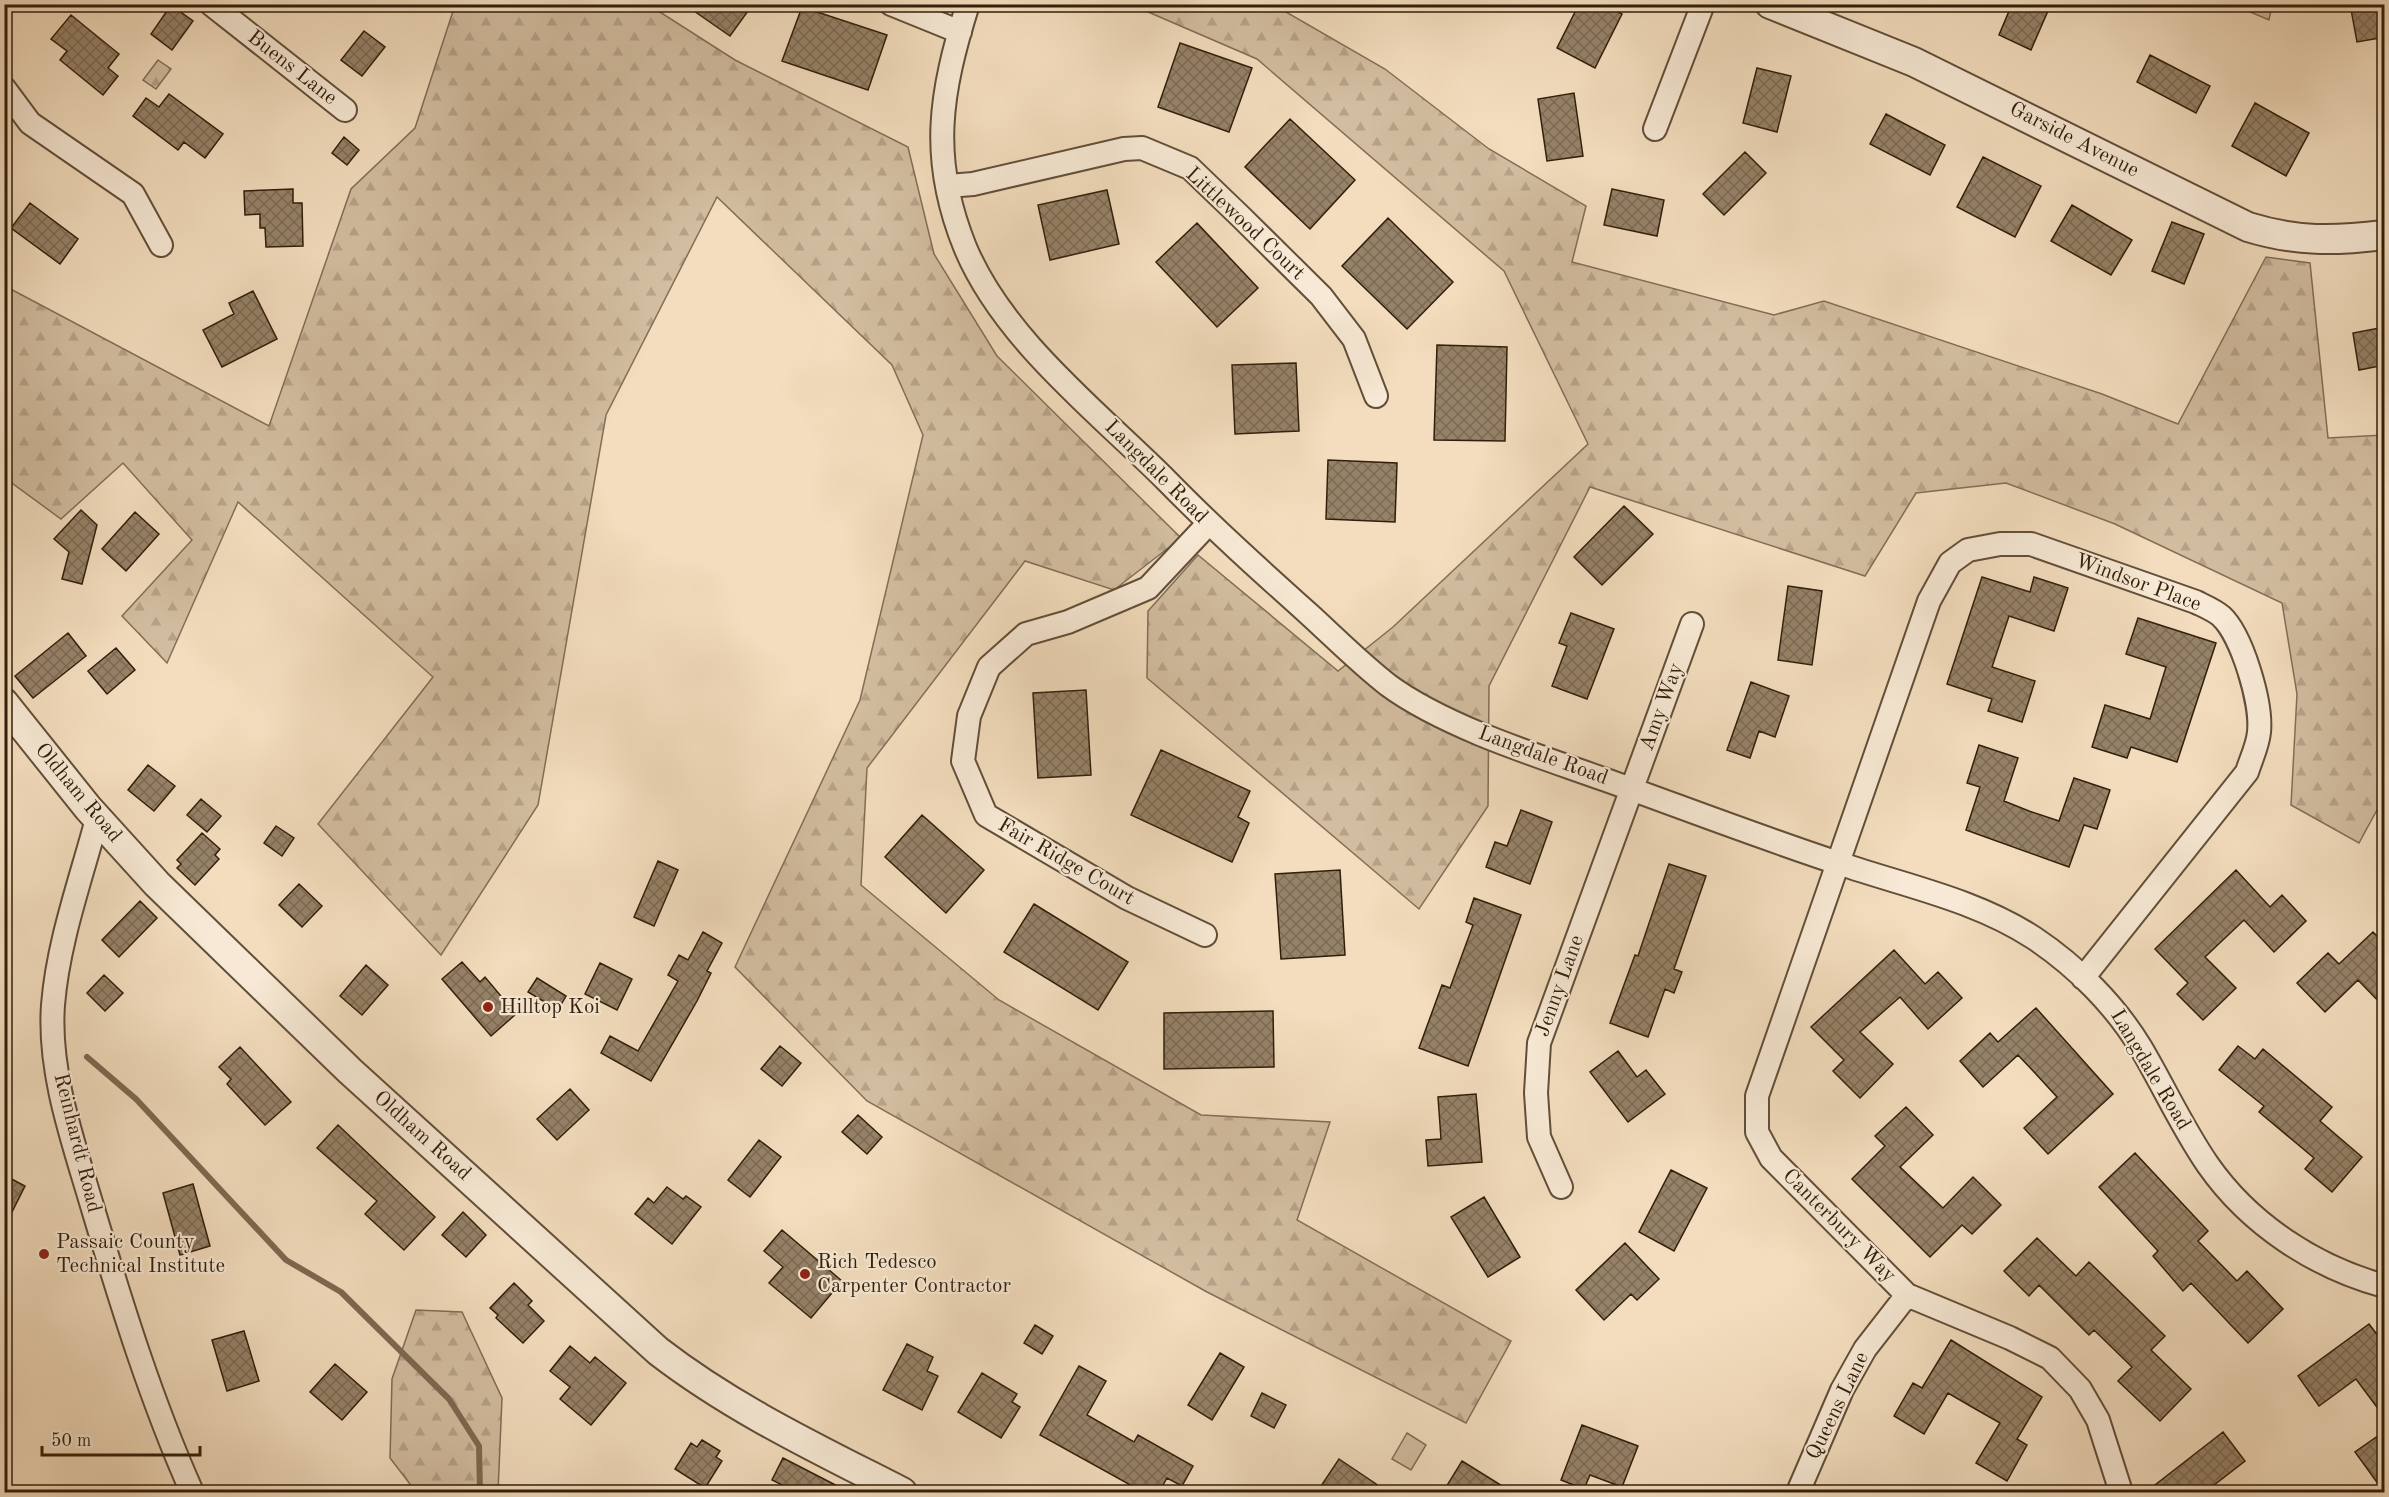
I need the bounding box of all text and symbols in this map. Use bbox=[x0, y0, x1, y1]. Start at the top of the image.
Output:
street label: Buens Lane bbox=[243, 27, 341, 109]
street label: Garside Avenue bbox=[2006, 98, 2142, 182]
street label: Littlewood Court bbox=[1181, 164, 1309, 284]
street label: Langdale Road bbox=[1100, 416, 1212, 528]
street label: Windsor Place bbox=[2072, 550, 2204, 616]
street label: Amy Way bbox=[1636, 660, 1688, 754]
street label: Langdale Road bbox=[1475, 723, 1611, 789]
street label: Oldham Road bbox=[31, 739, 125, 847]
street label: Fair Ridge Court bbox=[994, 815, 1138, 909]
street label: Jenny Lane bbox=[1532, 933, 1588, 1039]
place label: Hilltop Koi bbox=[500, 997, 600, 1018]
marker: Hilltop Koi bbox=[481, 1000, 495, 1014]
street label: Langdale Road bbox=[2106, 1006, 2194, 1134]
street label: Reinhardt Road bbox=[50, 1071, 105, 1215]
street label: Oldham Road bbox=[369, 1087, 475, 1185]
street label: Canterbury Way bbox=[1778, 1165, 1900, 1287]
place label: Passaic County Technical Institute bbox=[56, 1232, 225, 1277]
marker: Passaic County Technical Institute bbox=[37, 1247, 51, 1261]
place label: Rich Tedesco Carpenter Contractor bbox=[817, 1252, 1012, 1297]
marker: Rich Tedesco Carpenter Contractor bbox=[798, 1267, 812, 1281]
street label: Queens Lane bbox=[1803, 1349, 1873, 1463]
scale bar bbox=[42, 1419, 200, 1457]
text: 50 m bbox=[51, 1432, 91, 1450]

